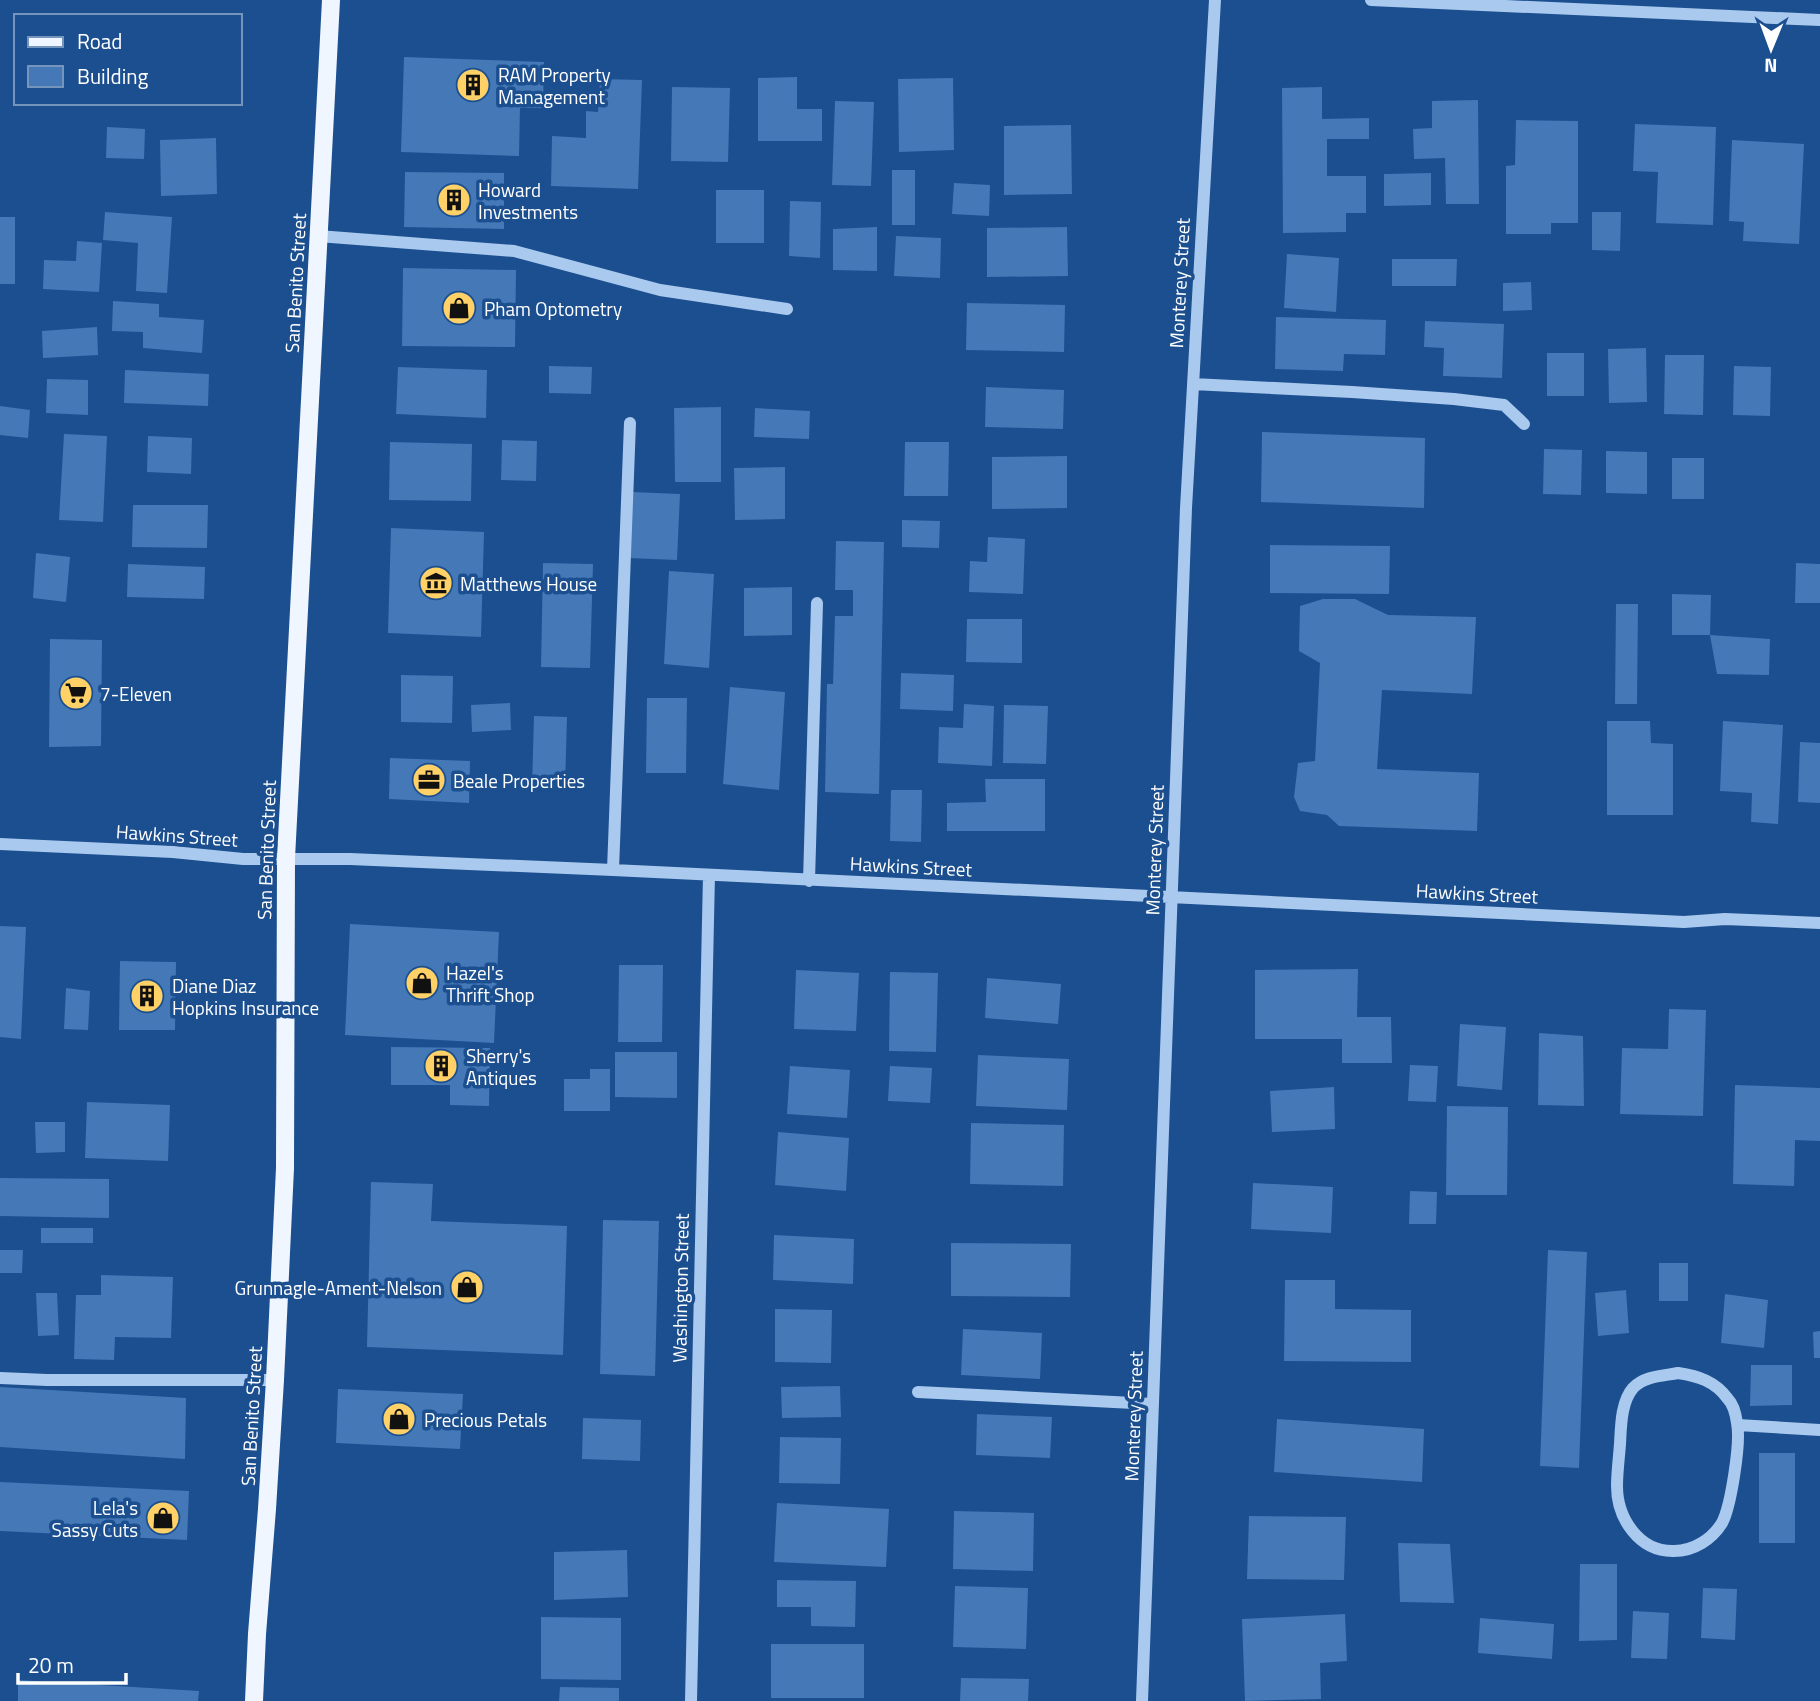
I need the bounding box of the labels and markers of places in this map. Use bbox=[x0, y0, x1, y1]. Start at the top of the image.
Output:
place label: RAM Property Management bbox=[498, 60, 611, 111]
building icon: RAM Property Management bbox=[454, 66, 492, 104]
place label: Howard Investments bbox=[478, 175, 578, 226]
building icon: Howard Investments bbox=[435, 181, 473, 219]
shop icon: Pham Optometry bbox=[440, 289, 478, 327]
place label: Pham Optometry bbox=[484, 294, 622, 323]
museum icon: Matthews House bbox=[417, 564, 455, 602]
place label: Matthews House bbox=[460, 569, 597, 598]
supermarket icon: 7-Eleven bbox=[57, 674, 95, 712]
place label: 7-Eleven bbox=[100, 679, 172, 708]
office icon: Beale Properties bbox=[410, 761, 448, 799]
place label: Beale Properties bbox=[453, 766, 585, 795]
place label: Hazel's Thrift Shop bbox=[446, 958, 535, 1009]
shop icon: Hazel's Thrift Shop bbox=[403, 964, 441, 1002]
place label: Diane Diaz Hopkins Insurance bbox=[172, 971, 319, 1022]
building icon: Diane Diaz Hopkins Insurance bbox=[128, 977, 166, 1015]
place label: Sherry's Antiques bbox=[466, 1041, 537, 1092]
building icon: Sherry's Antiques bbox=[422, 1047, 460, 1085]
shop icon: Grunnagle-Ament-Nelson bbox=[448, 1268, 486, 1306]
place label: Grunnagle-Ament-Nelson bbox=[235, 1273, 442, 1302]
shop icon: Precious Petals bbox=[380, 1400, 418, 1438]
place label: Precious Petals bbox=[424, 1405, 547, 1434]
place label: Lela's Sassy Cuts bbox=[52, 1493, 138, 1544]
shop icon: Lela's Sassy Cuts bbox=[144, 1499, 182, 1537]

